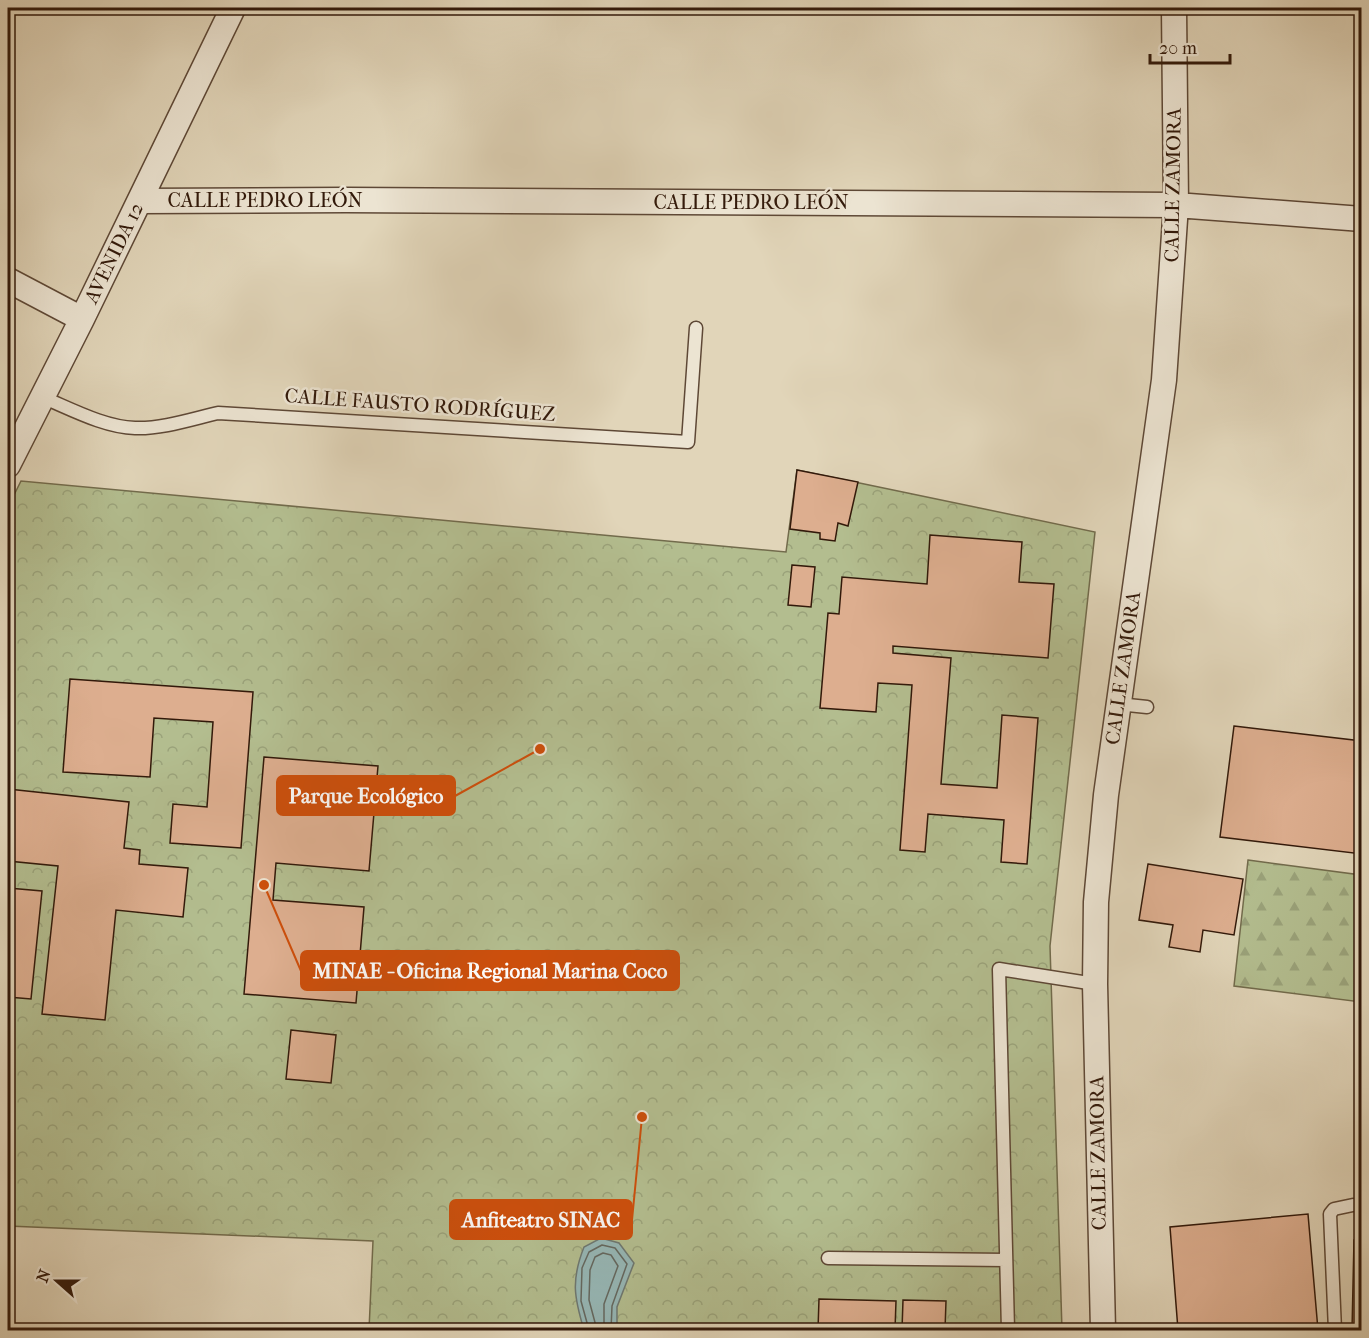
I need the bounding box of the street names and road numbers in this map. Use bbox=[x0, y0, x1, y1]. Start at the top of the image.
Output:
street label: CALLE ZAMORA bbox=[1160, 106, 1186, 263]
street label: CALLE PEDRO LEÓN bbox=[167, 187, 363, 212]
street label: CALLE PEDRO LEÓN bbox=[653, 189, 849, 214]
street label: AVENIDA 12 bbox=[79, 199, 148, 308]
street label: CALLE FAUSTO RODRÍGUEZ bbox=[284, 383, 557, 426]
street label: CALLE ZAMORA bbox=[1101, 589, 1145, 746]
street label: CALLE ZAMORA bbox=[1085, 1074, 1111, 1231]

